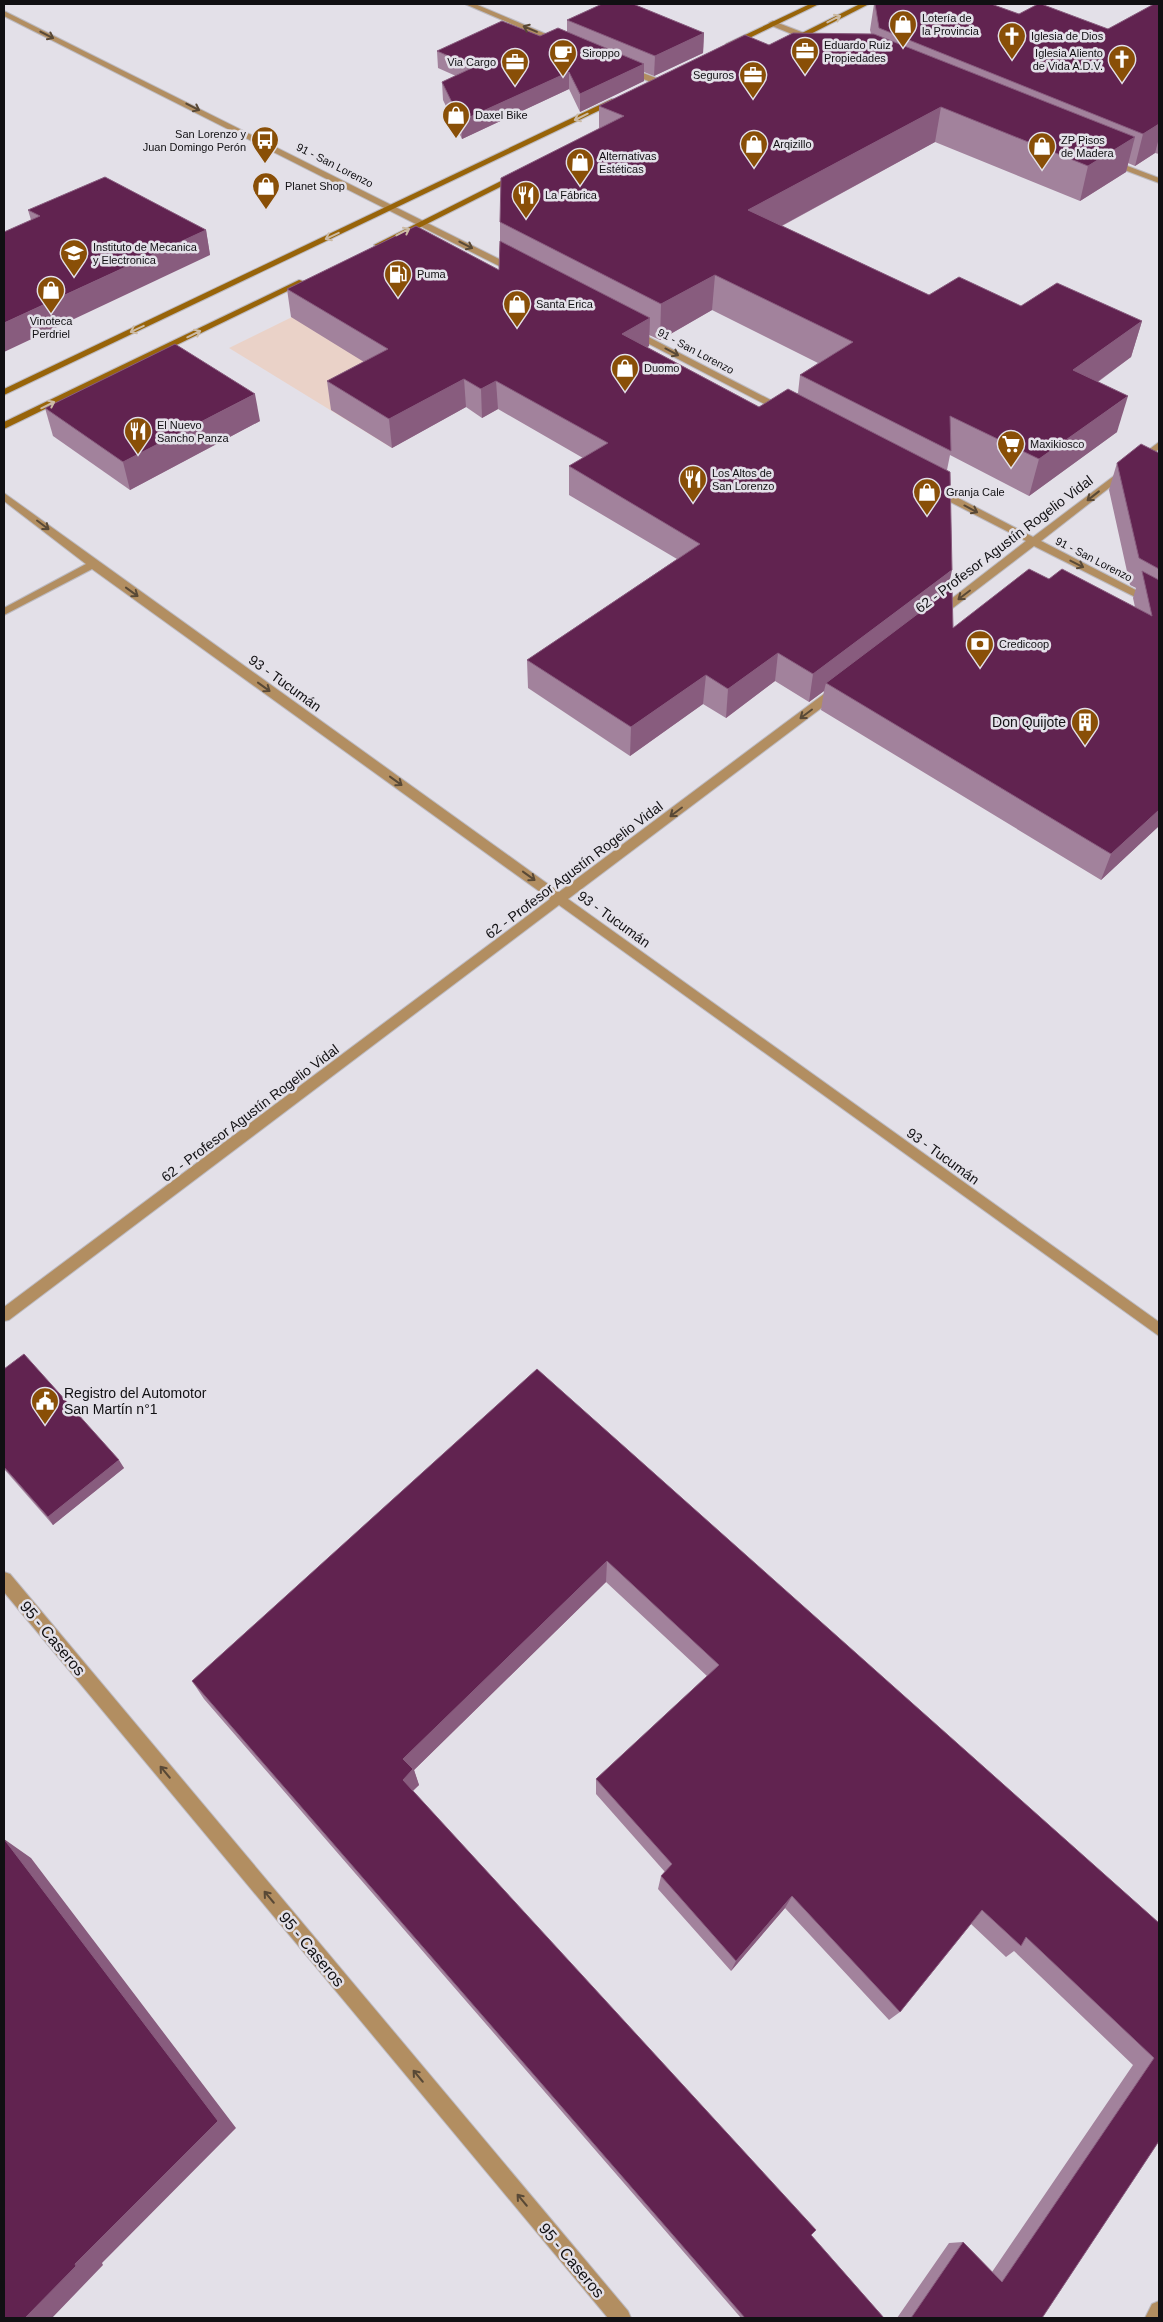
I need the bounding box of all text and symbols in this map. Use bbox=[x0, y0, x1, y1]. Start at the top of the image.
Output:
shop icon: Lotería de la Provincia bbox=[888, 9, 918, 48]
place label: Lotería de la Provincia bbox=[922, 12, 980, 37]
one-way arrow bbox=[826, 14, 841, 24]
church icon: Iglesia de Dios bbox=[997, 21, 1027, 60]
one-way arrow bbox=[523, 24, 538, 34]
one-way arrow bbox=[40, 30, 55, 40]
place label: Iglesia de Dios bbox=[1031, 30, 1104, 42]
office icon: Eduardo Ruiz Propiedades bbox=[790, 36, 820, 75]
cafe icon: Siroppo bbox=[548, 38, 578, 77]
place label: Eduardo Ruiz Propiedades bbox=[824, 39, 891, 64]
church icon: Iglesia Aliento de Vida A.D.V. bbox=[1107, 44, 1137, 83]
office icon: Via Cargo bbox=[500, 47, 530, 86]
place label: Siroppo bbox=[582, 47, 620, 59]
place label: Iglesia Aliento de Vida A.D.V. bbox=[1033, 47, 1103, 72]
place label: Via Cargo bbox=[447, 56, 496, 68]
office icon: Seguros bbox=[738, 60, 768, 99]
place label: Seguros bbox=[693, 69, 734, 81]
shop icon: Daxel Bike bbox=[441, 100, 471, 139]
one-way arrow bbox=[185, 103, 200, 113]
place label: Daxel Bike bbox=[475, 109, 528, 121]
one-way arrow bbox=[574, 113, 589, 122]
bus stop icon: San Lorenzo y Juan Domingo Perón bbox=[250, 125, 280, 164]
place label: San Lorenzo y Juan Domingo Perón bbox=[143, 128, 246, 153]
shop icon: Arqizillo bbox=[739, 129, 769, 168]
shop icon: ZP Pisos de Madera bbox=[1027, 131, 1057, 170]
place label: ZP Pisos de Madera bbox=[1061, 134, 1114, 159]
place label: Arqizillo bbox=[773, 138, 812, 150]
street label: 91 - San Lorenzo bbox=[295, 140, 375, 190]
shop icon: Alternativas Estéticas bbox=[565, 147, 595, 186]
place label: Alternativas Estéticas bbox=[599, 150, 657, 175]
shop icon: Planet Shop bbox=[251, 171, 281, 210]
place label: Planet Shop bbox=[285, 180, 345, 192]
restaurant icon: La Fábrica bbox=[511, 180, 541, 219]
place label: La Fábrica bbox=[545, 189, 598, 201]
one-way arrow bbox=[395, 227, 410, 236]
one-way arrow bbox=[325, 232, 340, 242]
school or university icon: Instituto de Mecanica y Electronica bbox=[59, 238, 89, 277]
one-way arrow bbox=[458, 240, 473, 250]
place label: Instituto de Mecanica y Electronica bbox=[93, 241, 198, 266]
fuel station icon: Puma bbox=[383, 259, 413, 298]
place label: Puma bbox=[417, 268, 447, 280]
shop icon: Vinoteca Perdriel bbox=[36, 275, 66, 314]
shop icon: Santa Erica bbox=[502, 289, 532, 328]
place label: Santa Erica bbox=[536, 298, 594, 310]
place label: Vinoteca Perdriel bbox=[30, 315, 73, 340]
one-way arrow bbox=[130, 324, 145, 334]
street label: 91 - San Lorenzo bbox=[656, 326, 736, 376]
one-way arrow bbox=[186, 329, 201, 338]
one-way arrow bbox=[664, 348, 679, 357]
shop icon: Duomo bbox=[610, 353, 640, 392]
place label: Duomo bbox=[644, 362, 679, 374]
one-way arrow bbox=[40, 400, 55, 409]
restaurant icon: El Nuevo Sancho Panza bbox=[123, 416, 153, 455]
place label: El Nuevo Sancho Panza bbox=[157, 419, 229, 444]
supermarket icon: Maxikiosco bbox=[996, 429, 1026, 468]
place label: Maxikiosco bbox=[1030, 438, 1084, 450]
restaurant icon: Los Altos de San Lorenzo bbox=[678, 464, 708, 503]
place label: Los Altos de San Lorenzo bbox=[712, 467, 774, 492]
street label: 62 - Profesor Agustín Rogelio Vidal bbox=[912, 472, 1096, 616]
shop icon: Granja Cale bbox=[912, 477, 942, 516]
place label: Granja Cale bbox=[946, 486, 1005, 498]
one-way arrow bbox=[1086, 490, 1099, 501]
one-way arrow bbox=[963, 505, 978, 514]
one-way arrow bbox=[36, 520, 49, 531]
street label: 91 - San Lorenzo bbox=[1054, 534, 1134, 584]
one-way arrow bbox=[1069, 560, 1084, 569]
one-way arrow bbox=[125, 587, 139, 597]
one-way arrow bbox=[958, 589, 971, 600]
bank icon: Credicoop bbox=[965, 629, 995, 668]
place label: Credicoop bbox=[999, 638, 1049, 650]
street label: 93 - Tucumán bbox=[246, 651, 324, 715]
one-way arrow bbox=[257, 681, 270, 692]
building icon: Don Quijote bbox=[1070, 707, 1100, 746]
one-way arrow bbox=[800, 708, 813, 719]
place label: Don Quijote bbox=[992, 714, 1066, 730]
one-way arrow bbox=[389, 776, 403, 786]
street label: 62 - Profesor Agustín Rogelio Vidal bbox=[482, 798, 666, 942]
one-way arrow bbox=[670, 806, 683, 817]
one-way arrow bbox=[521, 871, 535, 881]
street label: 93 - Tucumán bbox=[575, 887, 653, 951]
street label: 62 - Profesor Agustín Rogelio Vidal bbox=[158, 1041, 342, 1185]
street label: 93 - Tucumán bbox=[904, 1124, 982, 1188]
place label: Registro del Automotor San Martín n°1 bbox=[64, 1385, 207, 1417]
public building icon: Registro del Automotor San Martín n°1 bbox=[30, 1386, 60, 1425]
street label: 95 - Caseros bbox=[17, 1598, 89, 1679]
one-way arrow bbox=[159, 1766, 171, 1779]
one-way arrow bbox=[264, 1891, 275, 1904]
street label: 95 - Caseros bbox=[276, 1909, 348, 1990]
one-way arrow bbox=[413, 2069, 424, 2082]
one-way arrow bbox=[517, 2194, 528, 2207]
street label: 95 - Caseros bbox=[536, 2220, 608, 2301]

